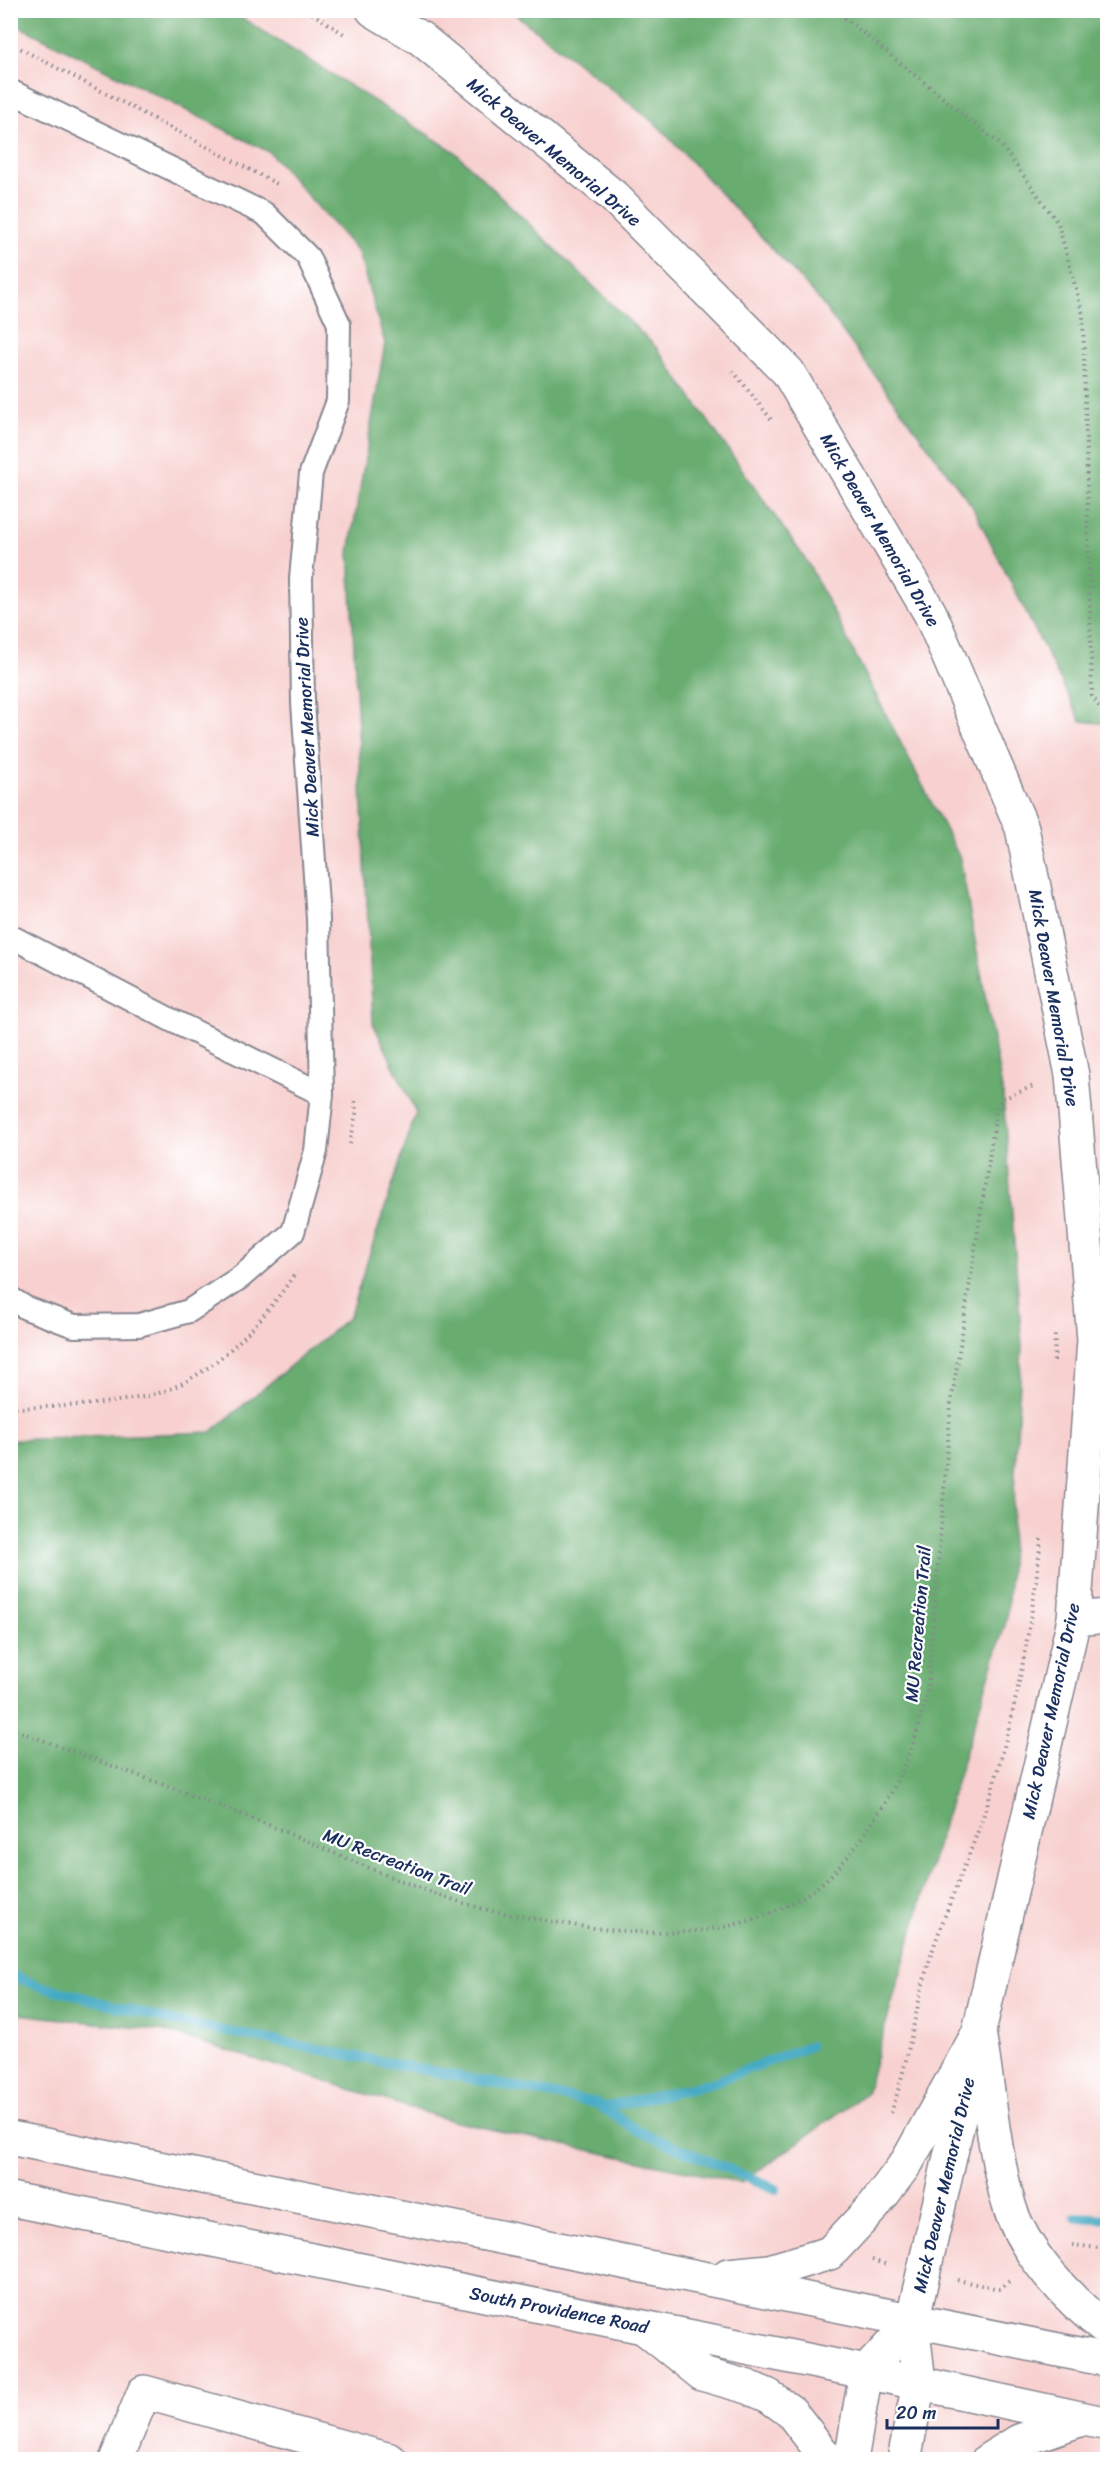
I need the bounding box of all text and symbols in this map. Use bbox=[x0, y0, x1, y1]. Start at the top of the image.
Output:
street label: Mick Deaver Memorial Drive bbox=[459, 69, 649, 235]
street label: Mick Deaver Memorial Drive bbox=[811, 427, 949, 633]
street label: Mick Deaver Memorial Drive bbox=[285, 616, 329, 838]
street label: Mick Deaver Memorial Drive bbox=[1019, 887, 1089, 1109]
street label: MU Recreation Trail bbox=[895, 1544, 941, 1703]
street label: Mick Deaver Memorial Drive bbox=[1012, 1600, 1090, 1822]
street label: MU Recreation Trail bbox=[318, 1819, 477, 1905]
street label: Mick Deaver Memorial Drive bbox=[904, 2074, 984, 2296]
street label: South Providence Road bbox=[467, 2277, 653, 2343]
scale bar bbox=[887, 2392, 998, 2430]
text: 20 m bbox=[896, 2397, 936, 2429]

